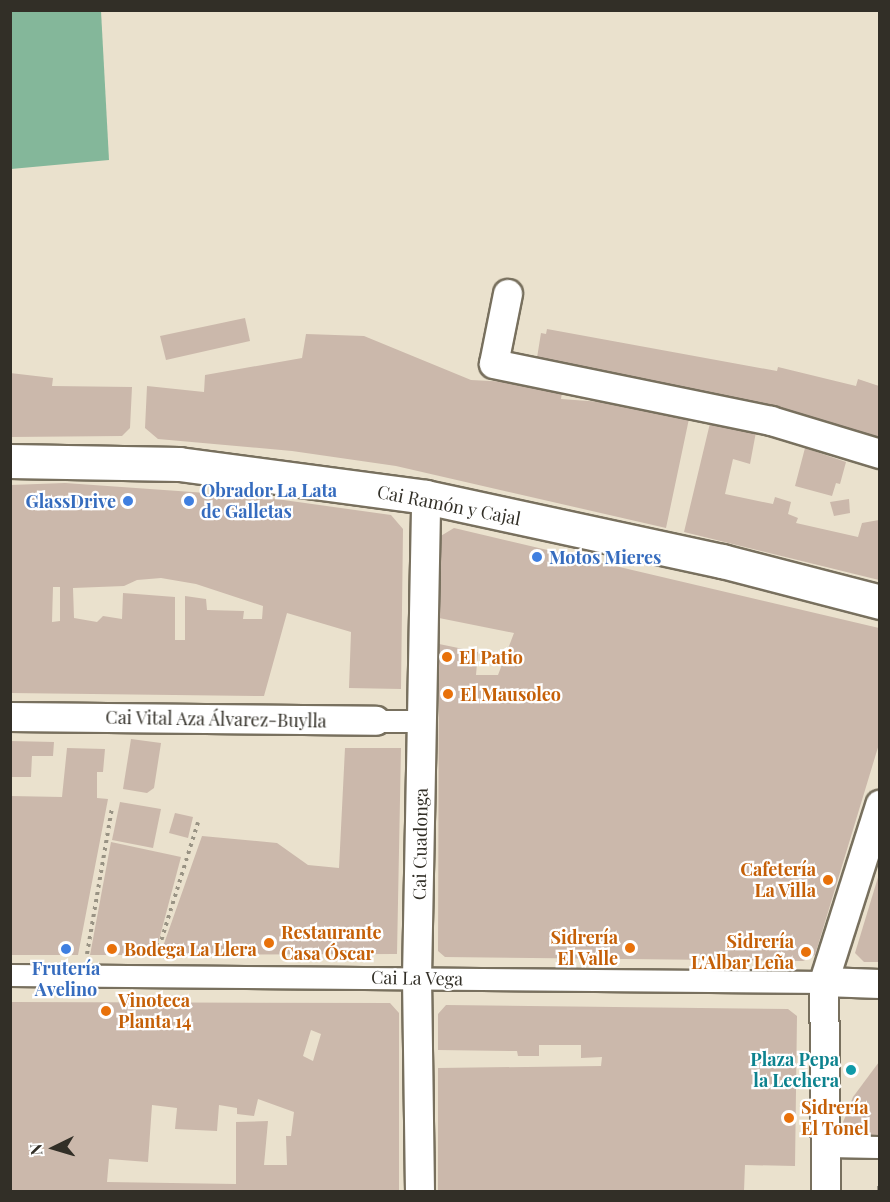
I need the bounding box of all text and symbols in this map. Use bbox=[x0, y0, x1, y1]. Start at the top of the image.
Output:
place label: Obrador La Lata de Galletas bbox=[201, 480, 338, 522]
street label: Cai Ramón y Cajal bbox=[375, 480, 523, 530]
place label: GlassDrive bbox=[26, 490, 116, 512]
marker: GlassDrive bbox=[121, 494, 135, 508]
marker: Obrador La Lata de Galletas bbox=[182, 494, 196, 508]
place label: Motos Mieres bbox=[549, 546, 661, 568]
marker: Motos Mieres bbox=[530, 550, 544, 564]
place label: El Patio bbox=[459, 646, 523, 668]
marker: El Patio bbox=[440, 650, 454, 664]
place label: El Mausoleo bbox=[460, 683, 561, 705]
marker: El Mausoleo bbox=[441, 687, 455, 701]
street label: Cai Vital Aza Álvarez-Buylla bbox=[104, 706, 328, 732]
street label: Cai Cuadonga bbox=[408, 788, 432, 900]
place label: Cafetería La Villa bbox=[740, 859, 816, 902]
marker: Cafetería La Villa bbox=[821, 873, 835, 887]
place label: Restaurante Casa Óscar bbox=[281, 922, 382, 964]
place label: Sidrería El Valle bbox=[551, 927, 618, 970]
place label: Sidrería L'Albar Leña bbox=[691, 931, 794, 974]
marker: Restaurante Casa Óscar bbox=[262, 936, 276, 950]
place label: Bodega La Llera bbox=[124, 938, 257, 960]
marker: Sidrería El Valle bbox=[623, 941, 637, 955]
marker: Frutería Avelino bbox=[59, 942, 73, 956]
marker: Bodega La Llera bbox=[105, 942, 119, 956]
marker: Sidrería L'Albar Leña bbox=[799, 945, 813, 959]
place label: Frutería Avelino bbox=[32, 958, 100, 1000]
street label: Cai La Vega bbox=[370, 966, 464, 990]
place label: Vinoteca Planta 14 bbox=[118, 990, 192, 1032]
marker: Vinoteca Planta 14 bbox=[99, 1004, 113, 1018]
place label: Plaza Pepa la Lechera bbox=[750, 1049, 839, 1092]
marker: Plaza Pepa la Lechera bbox=[844, 1063, 858, 1077]
place label: Sidrería El Tonel bbox=[801, 1097, 869, 1140]
marker: Sidrería El Tonel bbox=[782, 1111, 796, 1125]
north arrow bbox=[24, 1118, 84, 1178]
text: N bbox=[25, 1143, 47, 1156]

